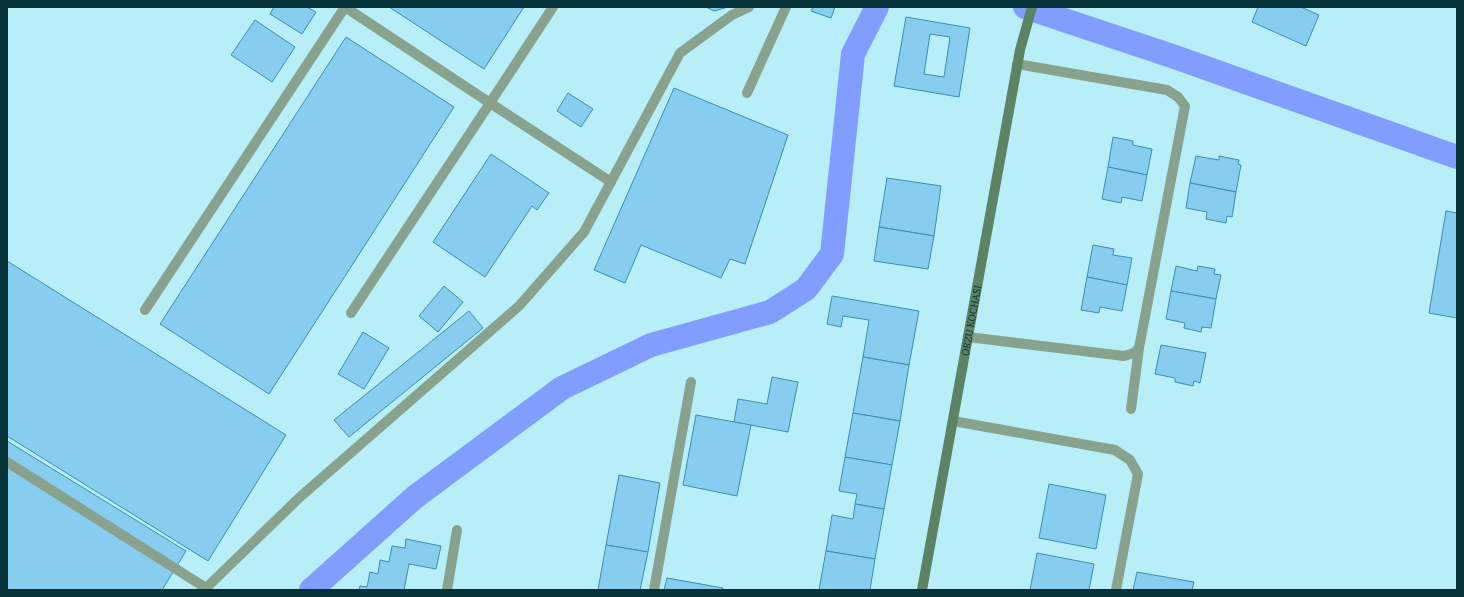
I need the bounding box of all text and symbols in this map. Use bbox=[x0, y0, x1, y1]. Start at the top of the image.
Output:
street label: ORZU KOCHASI bbox=[959, 283, 984, 357]

